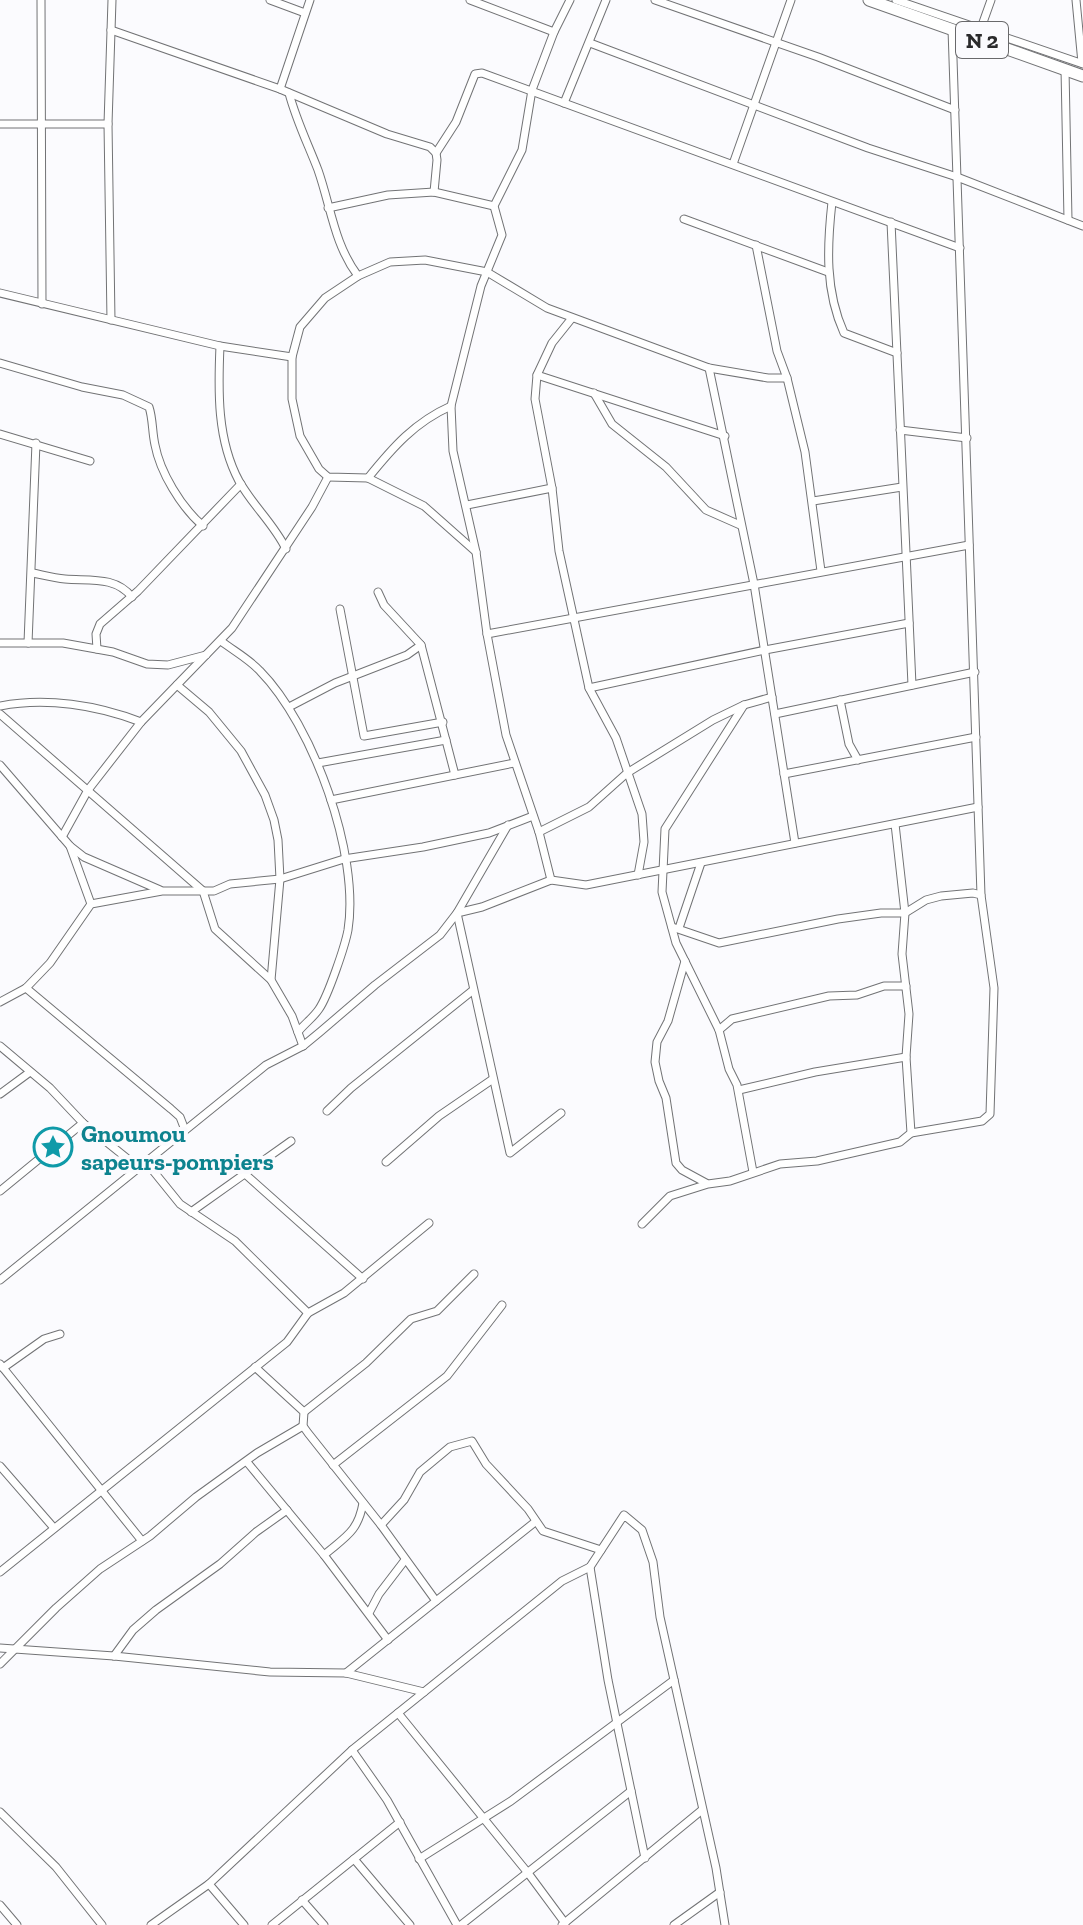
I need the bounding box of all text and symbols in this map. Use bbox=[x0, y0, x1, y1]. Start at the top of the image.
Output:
road number: N 2 bbox=[956, 22, 1008, 58]
place label: Gnoumou sapeurs-pompiers bbox=[81, 1119, 274, 1176]
place icon: Gnoumou sapeurs-pompiers bbox=[32, 1126, 74, 1168]

